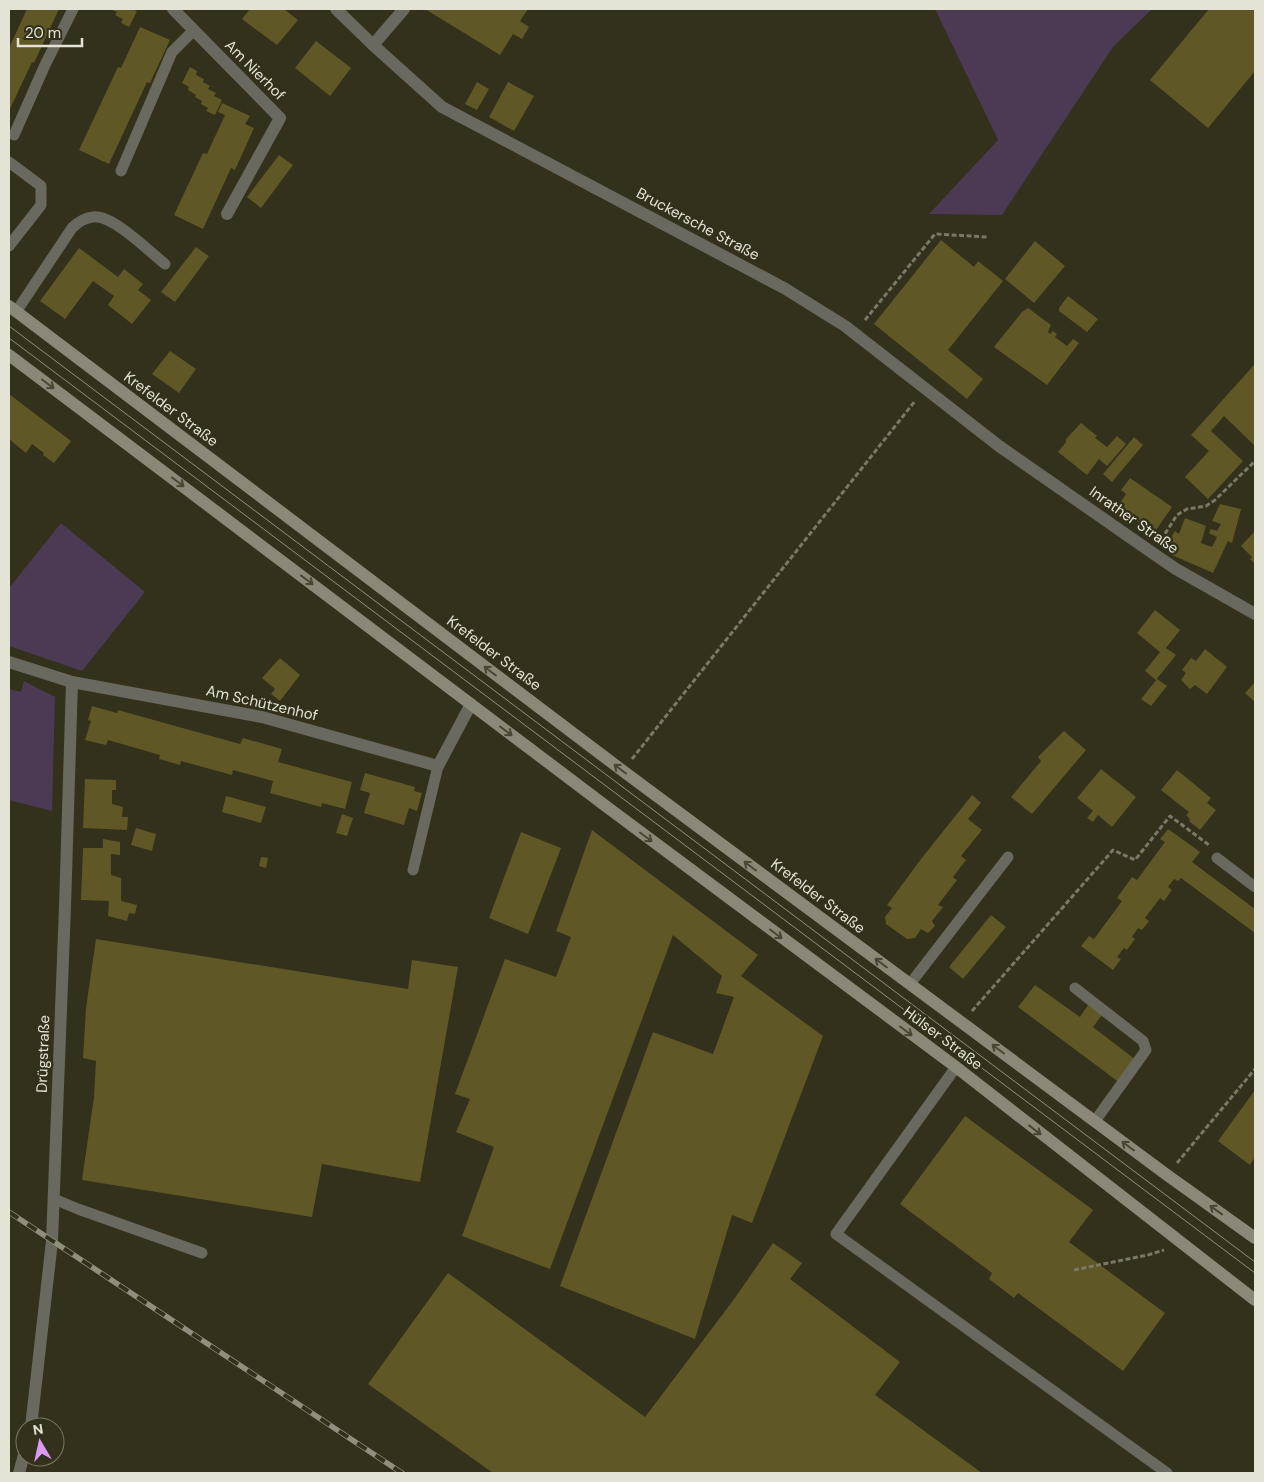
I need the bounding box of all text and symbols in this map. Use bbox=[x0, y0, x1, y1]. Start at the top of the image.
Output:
scale bar bbox=[18, 15, 81, 47]
text: 20 m bbox=[25, 23, 61, 43]
street label: Am Nierhof bbox=[220, 35, 290, 105]
street label: Bruckersche Straße bbox=[633, 183, 763, 265]
street label: Krefelder Straße bbox=[120, 367, 222, 451]
one-way arrow bbox=[41, 379, 54, 390]
one-way arrow bbox=[171, 477, 185, 487]
street label: Inrather Straße bbox=[1085, 482, 1183, 558]
one-way arrow bbox=[300, 575, 314, 585]
street label: Krefelder Straße bbox=[443, 611, 545, 695]
one-way arrow bbox=[483, 666, 497, 676]
street label: Am Schützenhof bbox=[204, 680, 320, 726]
one-way arrow bbox=[500, 725, 513, 736]
one-way arrow bbox=[613, 764, 627, 774]
one-way arrow bbox=[639, 831, 652, 842]
street label: Krefelder Straße bbox=[767, 854, 869, 938]
one-way arrow bbox=[744, 861, 758, 871]
one-way arrow bbox=[769, 928, 782, 939]
one-way arrow bbox=[875, 957, 888, 968]
street label: Hülser Straße bbox=[899, 1002, 987, 1074]
street label: Drügstraße bbox=[32, 1015, 54, 1093]
one-way arrow bbox=[899, 1025, 912, 1036]
one-way arrow bbox=[991, 1044, 1005, 1054]
one-way arrow bbox=[1028, 1124, 1041, 1135]
one-way arrow bbox=[1121, 1141, 1135, 1151]
one-way arrow bbox=[1209, 1205, 1223, 1215]
north arrow bbox=[15, 1417, 65, 1467]
text: N bbox=[32, 1419, 44, 1439]

